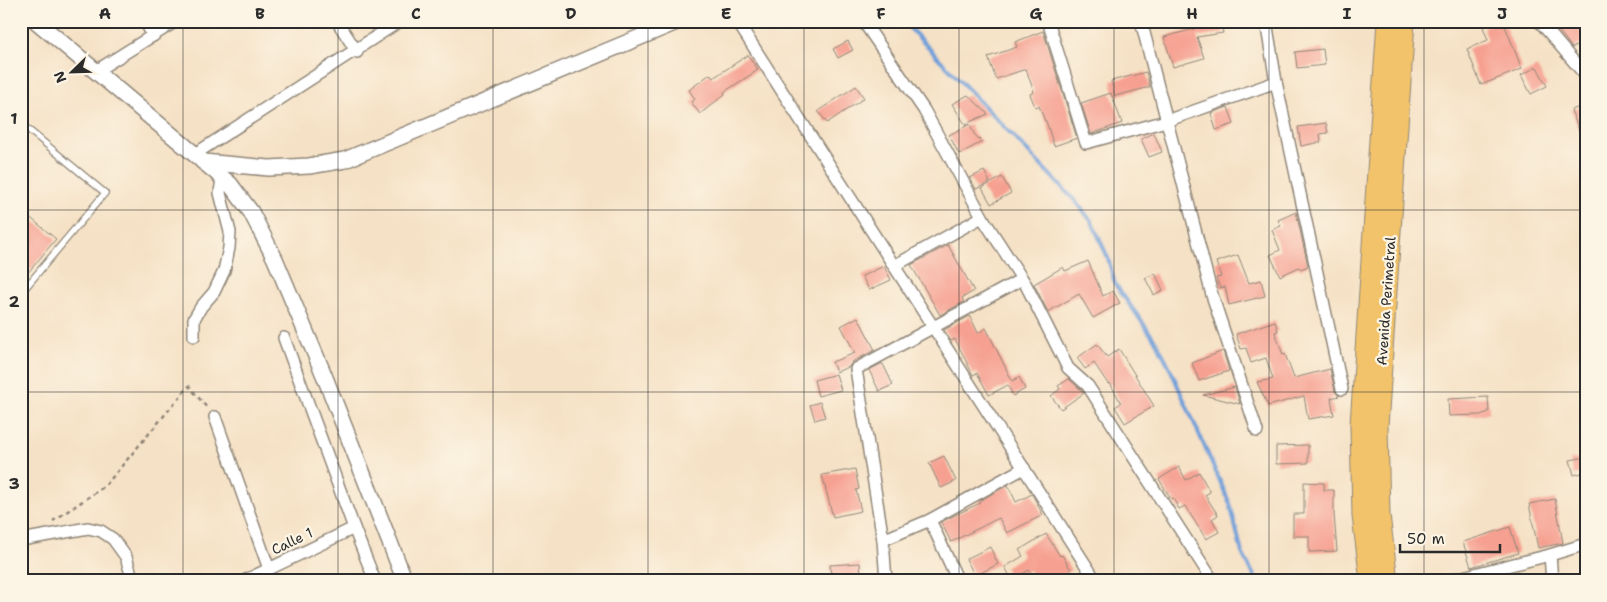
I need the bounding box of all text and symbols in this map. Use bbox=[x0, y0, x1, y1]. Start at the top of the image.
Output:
text: A bbox=[99, 3, 111, 24]
text: B bbox=[255, 3, 265, 24]
text: C bbox=[411, 3, 421, 24]
text: D bbox=[565, 3, 577, 24]
text: E bbox=[721, 3, 731, 24]
text: F bbox=[876, 3, 886, 24]
text: G bbox=[1030, 3, 1043, 24]
text: H bbox=[1186, 3, 1198, 24]
text: I bbox=[1343, 3, 1352, 24]
text: J bbox=[1497, 3, 1507, 24]
north arrow bbox=[48, 48, 98, 98]
text: N bbox=[50, 68, 70, 86]
text: 1 bbox=[10, 108, 18, 129]
street label: Avenida Perimetral bbox=[1373, 235, 1400, 366]
text: 2 bbox=[8, 291, 20, 312]
text: 3 bbox=[8, 473, 20, 494]
scale bar bbox=[1400, 522, 1500, 554]
street label: Calle 1 bbox=[268, 523, 316, 559]
text: 50 m bbox=[1407, 529, 1445, 549]

